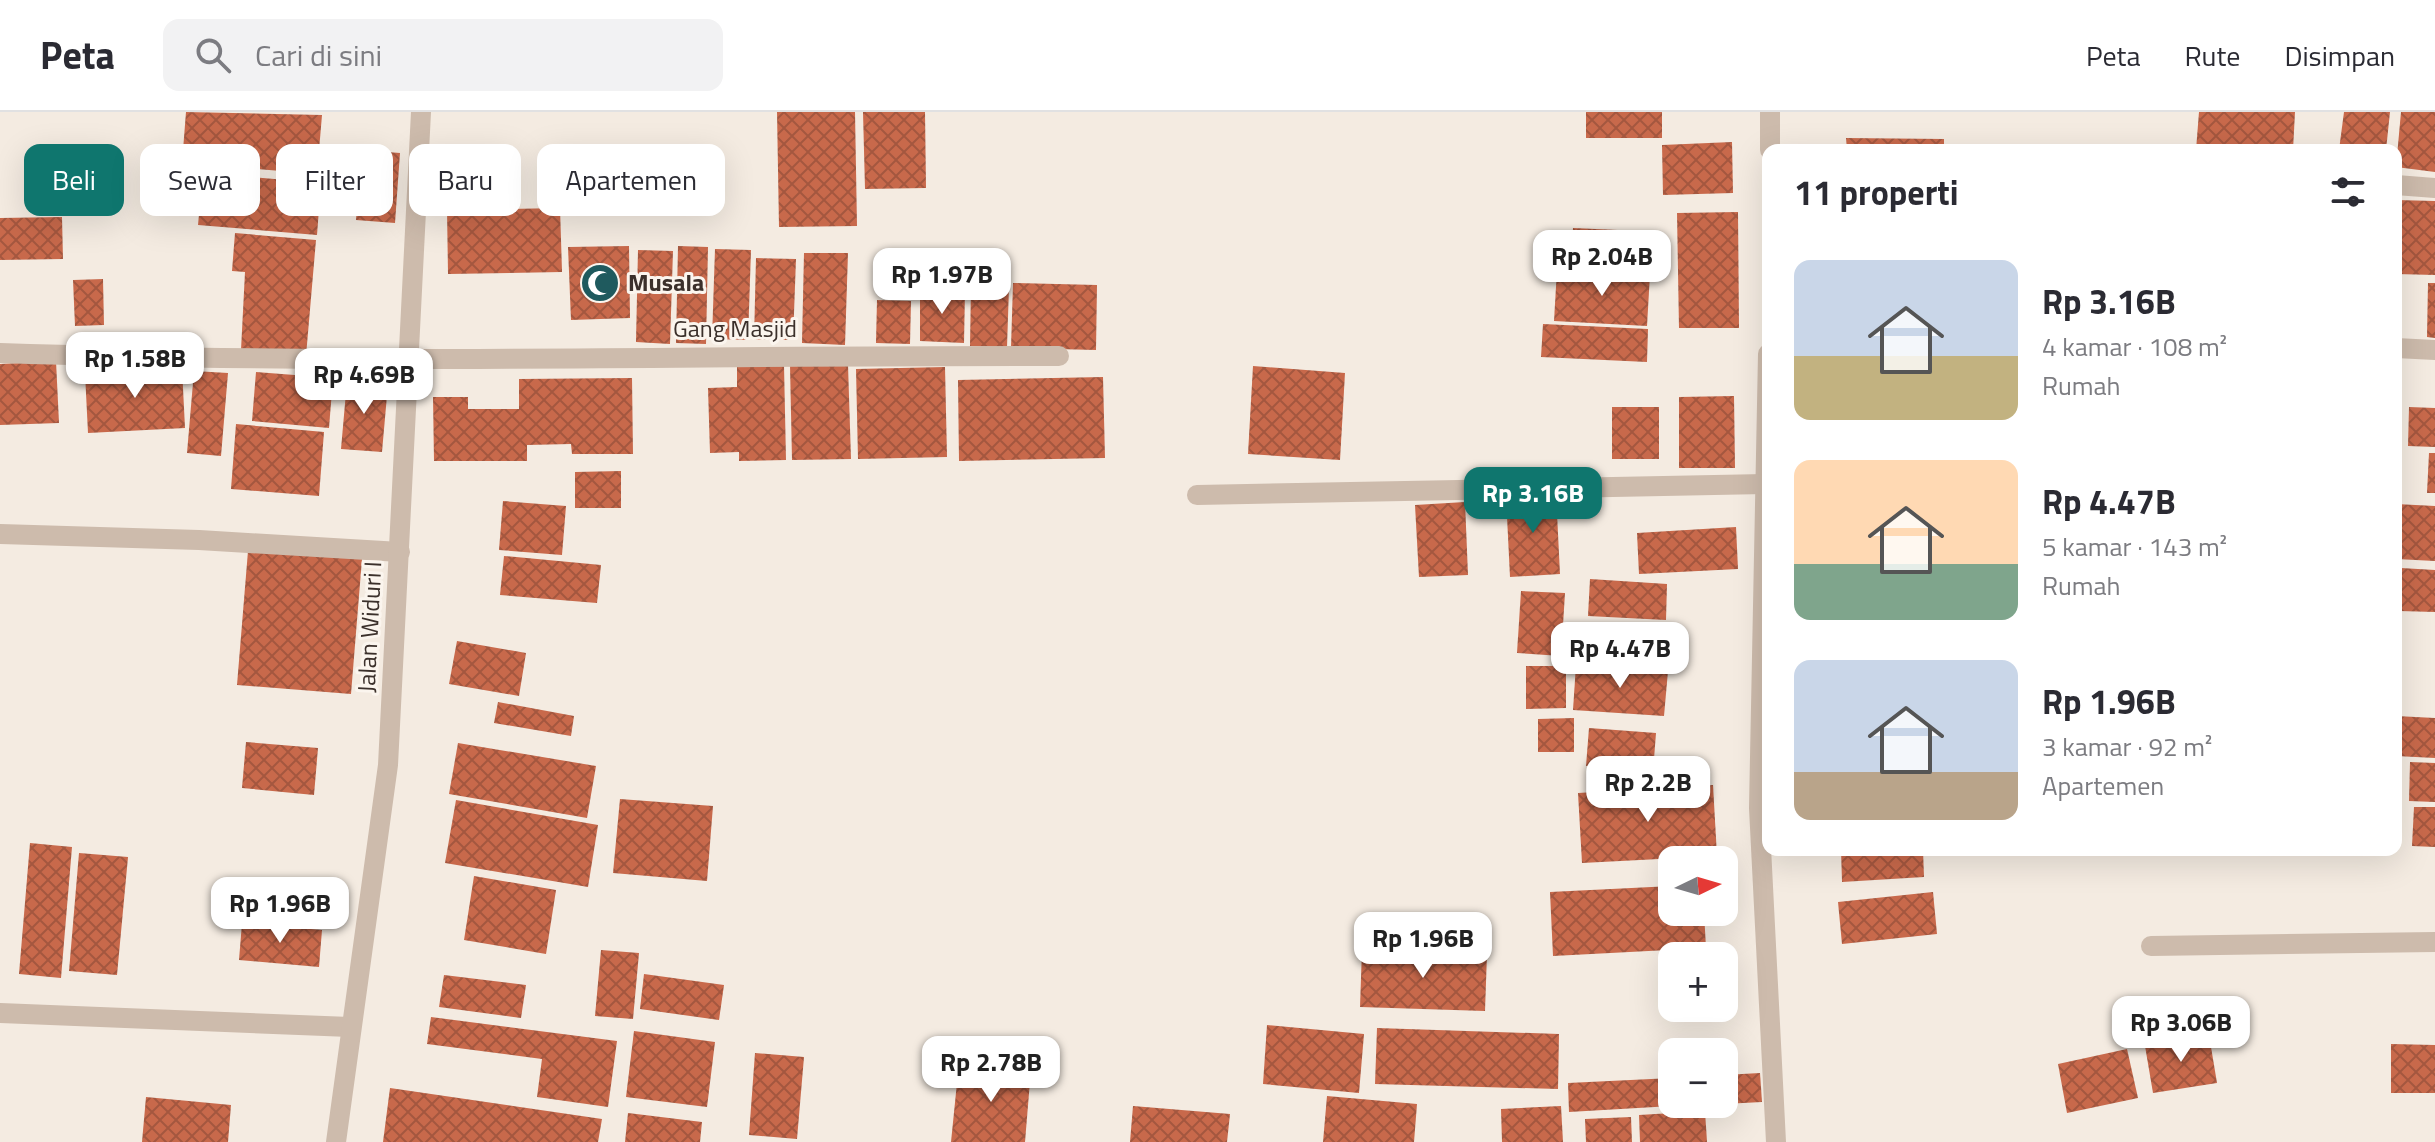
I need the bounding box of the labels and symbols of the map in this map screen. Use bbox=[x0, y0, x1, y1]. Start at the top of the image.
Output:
pin: Rp 2.04B bbox=[1519, 230, 1685, 298]
pin: Rp 1.97B bbox=[859, 248, 1025, 316]
mosque icon: Musala bbox=[579, 262, 621, 304]
place label: Musala bbox=[628, 264, 704, 300]
street label: Gang Masjid bbox=[673, 310, 797, 346]
pin: Rp 1.58B bbox=[52, 332, 218, 400]
pin: Rp 4.69B bbox=[281, 348, 447, 416]
pin: Rp 3.16B bbox=[1450, 467, 1616, 535]
street label: Jalan Widuri I bbox=[348, 560, 390, 694]
pin: Rp 4.47B bbox=[1537, 622, 1703, 690]
pin: Rp 2.2B bbox=[1574, 756, 1722, 824]
north arrow bbox=[1658, 846, 1738, 926]
pin: Rp 1.96B bbox=[197, 877, 363, 945]
pin: Rp 1.96B bbox=[1340, 912, 1506, 980]
pin: Rp 3.06B bbox=[2098, 996, 2264, 1064]
pin: Rp 2.78B bbox=[908, 1036, 1074, 1104]

